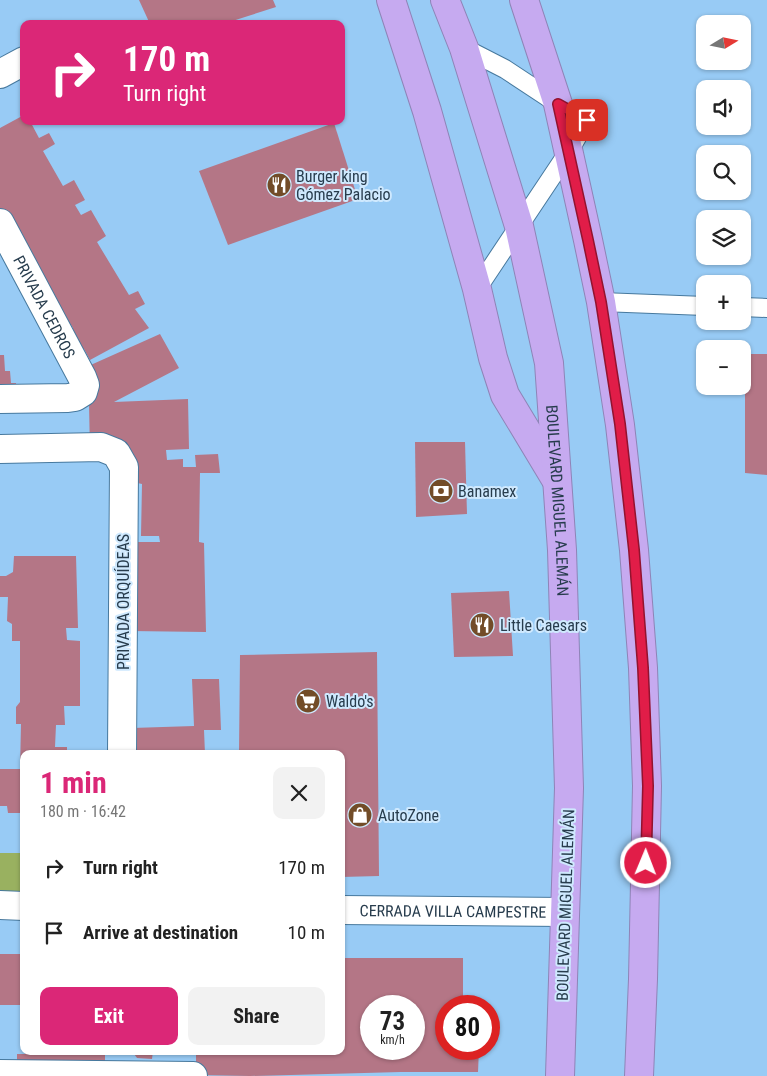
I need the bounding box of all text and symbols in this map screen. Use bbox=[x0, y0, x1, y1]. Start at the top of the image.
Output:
north arrow bbox=[696, 15, 751, 70]
map controls bbox=[696, 15, 751, 395]
text: 170 m bbox=[123, 39, 210, 80]
icon: right bbox=[40, 40, 105, 105]
button: sound bbox=[696, 80, 751, 135]
text: Turn right bbox=[123, 81, 206, 106]
pin bbox=[566, 99, 608, 141]
icon: arrive bbox=[573, 106, 601, 134]
button: search bbox=[696, 145, 751, 200]
place label: Burger king Gómez Palacio bbox=[296, 167, 391, 204]
restaurant icon: Burger king Gómez Palacio bbox=[266, 172, 292, 198]
button: layers bbox=[696, 210, 751, 265]
street label: PRIVADA CEDROS bbox=[9, 253, 79, 362]
button: + bbox=[696, 275, 751, 330]
button: − bbox=[696, 340, 751, 395]
street label: BOULEVARD MIGUEL ALEMÁN bbox=[542, 404, 572, 597]
bank icon: Banamex bbox=[428, 478, 454, 504]
place label: Banamex bbox=[458, 482, 516, 501]
street label: PRIVADA ORQUÍDEAS bbox=[114, 534, 133, 670]
restaurant icon: Little Caesars bbox=[469, 612, 495, 638]
place label: Little Caesars bbox=[500, 616, 587, 635]
supermarket icon: Waldo's bbox=[295, 688, 321, 714]
place label: Waldo's bbox=[326, 692, 374, 711]
text: 1 min bbox=[40, 765, 107, 800]
button: close bbox=[273, 767, 325, 819]
text: 180 m · 16:42 bbox=[40, 802, 126, 821]
shop icon: AutoZone bbox=[347, 802, 373, 828]
place label: AutoZone bbox=[378, 806, 439, 825]
street label: BOULEVARD MIGUEL ALEMÁN bbox=[553, 809, 578, 1001]
position arrow bbox=[619, 836, 671, 888]
icon: right bbox=[40, 854, 68, 882]
text: Turn right bbox=[83, 856, 158, 879]
text: 170 m bbox=[278, 856, 325, 879]
street label: CERRADA VILLA CAMPESTRE bbox=[360, 901, 546, 922]
icon: arrive bbox=[40, 919, 68, 947]
text: Arrive at destination bbox=[83, 921, 238, 944]
text: 10 m bbox=[288, 921, 325, 944]
button: Exit bbox=[40, 987, 178, 1045]
button: Share bbox=[188, 987, 325, 1045]
speed limit sign: 80 bbox=[435, 995, 500, 1060]
text: 73 bbox=[380, 1007, 405, 1036]
text: km/h bbox=[380, 1033, 405, 1047]

